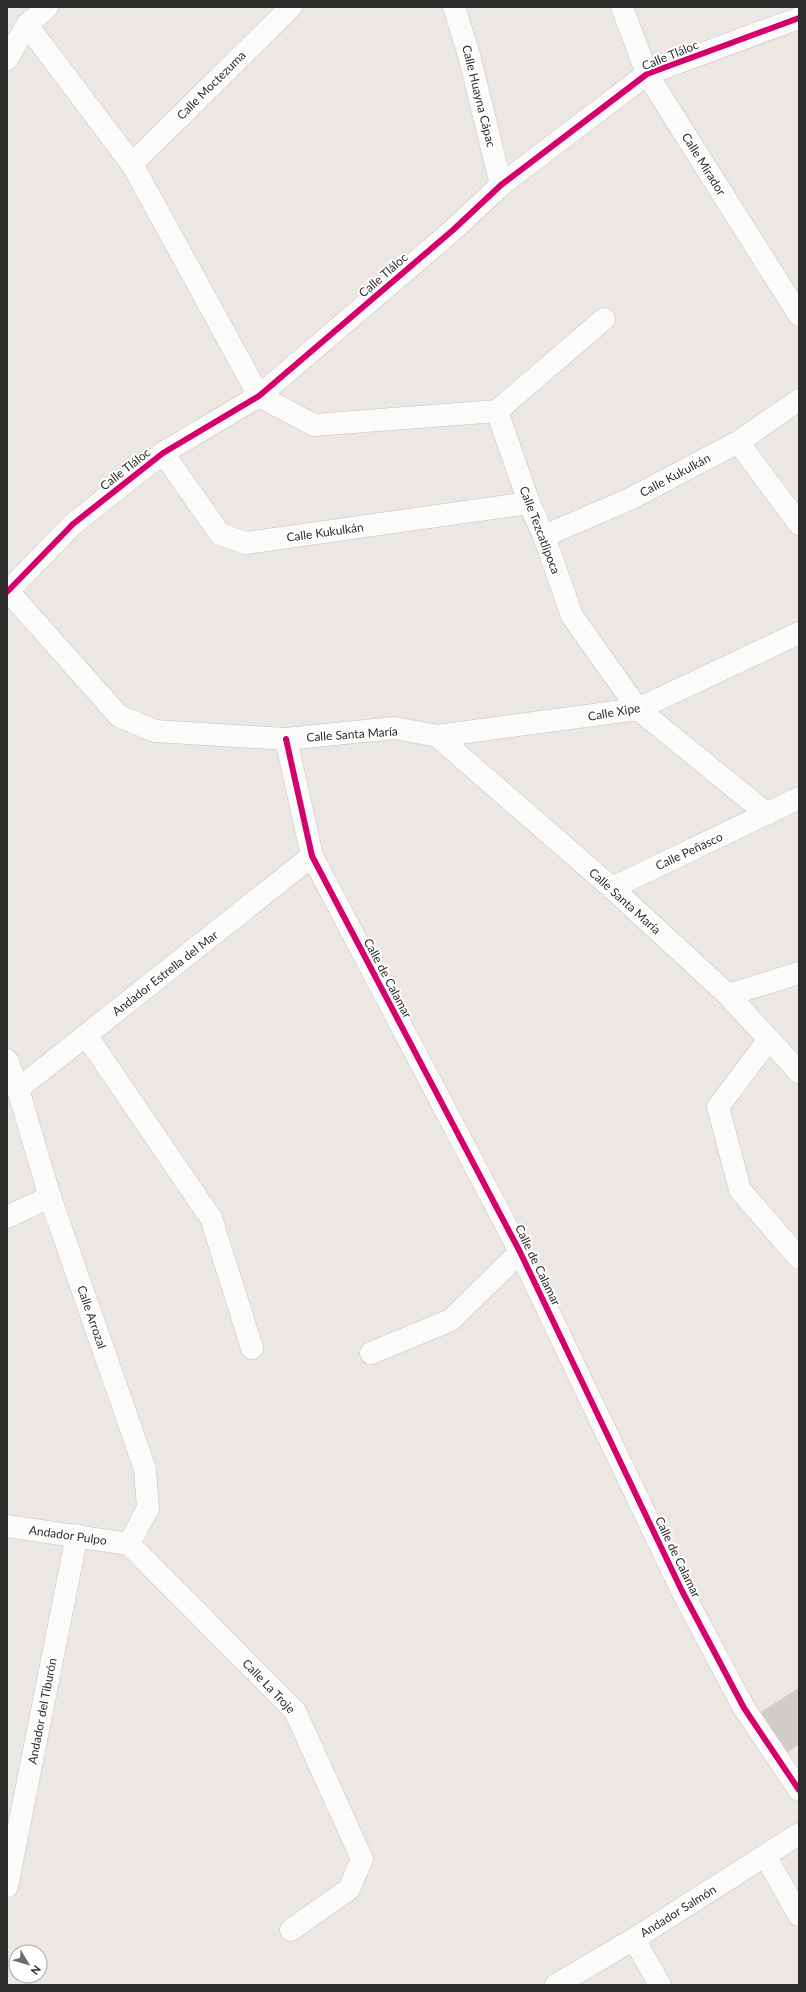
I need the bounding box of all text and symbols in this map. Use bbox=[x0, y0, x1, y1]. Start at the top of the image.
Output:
street label: Calle Tláloc bbox=[639, 37, 701, 73]
street label: Calle Huayna Cápac bbox=[459, 43, 499, 149]
street label: Calle Moctezuma bbox=[173, 47, 249, 123]
street label: Calle Mirador bbox=[679, 130, 730, 199]
street label: Calle Tláloc bbox=[355, 250, 411, 300]
street label: Calle Tláloc bbox=[97, 445, 153, 493]
street label: Calle Kukulkán bbox=[637, 450, 713, 500]
street label: Calle Tezcatlipoca bbox=[516, 484, 564, 576]
street label: Calle Kukulkán bbox=[285, 519, 365, 545]
street label: Calle Xipe bbox=[587, 700, 641, 724]
street label: Calle Santa María bbox=[306, 723, 398, 745]
street label: Calle Peñasco bbox=[653, 829, 725, 873]
street label: Calle Santa María bbox=[586, 865, 664, 937]
street label: Andador Estrella del Mar bbox=[109, 927, 221, 1019]
street label: Calle de Calamar bbox=[361, 936, 416, 1021]
street label: Calle de Calamar bbox=[512, 1222, 564, 1308]
street label: Calle Arrozal bbox=[74, 1283, 110, 1351]
street label: Calle de Calamar bbox=[652, 1514, 704, 1600]
street label: Andador Pulpo bbox=[28, 1522, 108, 1548]
street label: Calle La Troje bbox=[239, 1656, 299, 1716]
street label: Andador del Tiburón bbox=[24, 1657, 60, 1765]
street label: Andador Salmón bbox=[637, 1882, 719, 1940]
north arrow bbox=[8, 1944, 48, 1984]
text: N bbox=[29, 1963, 44, 1978]

